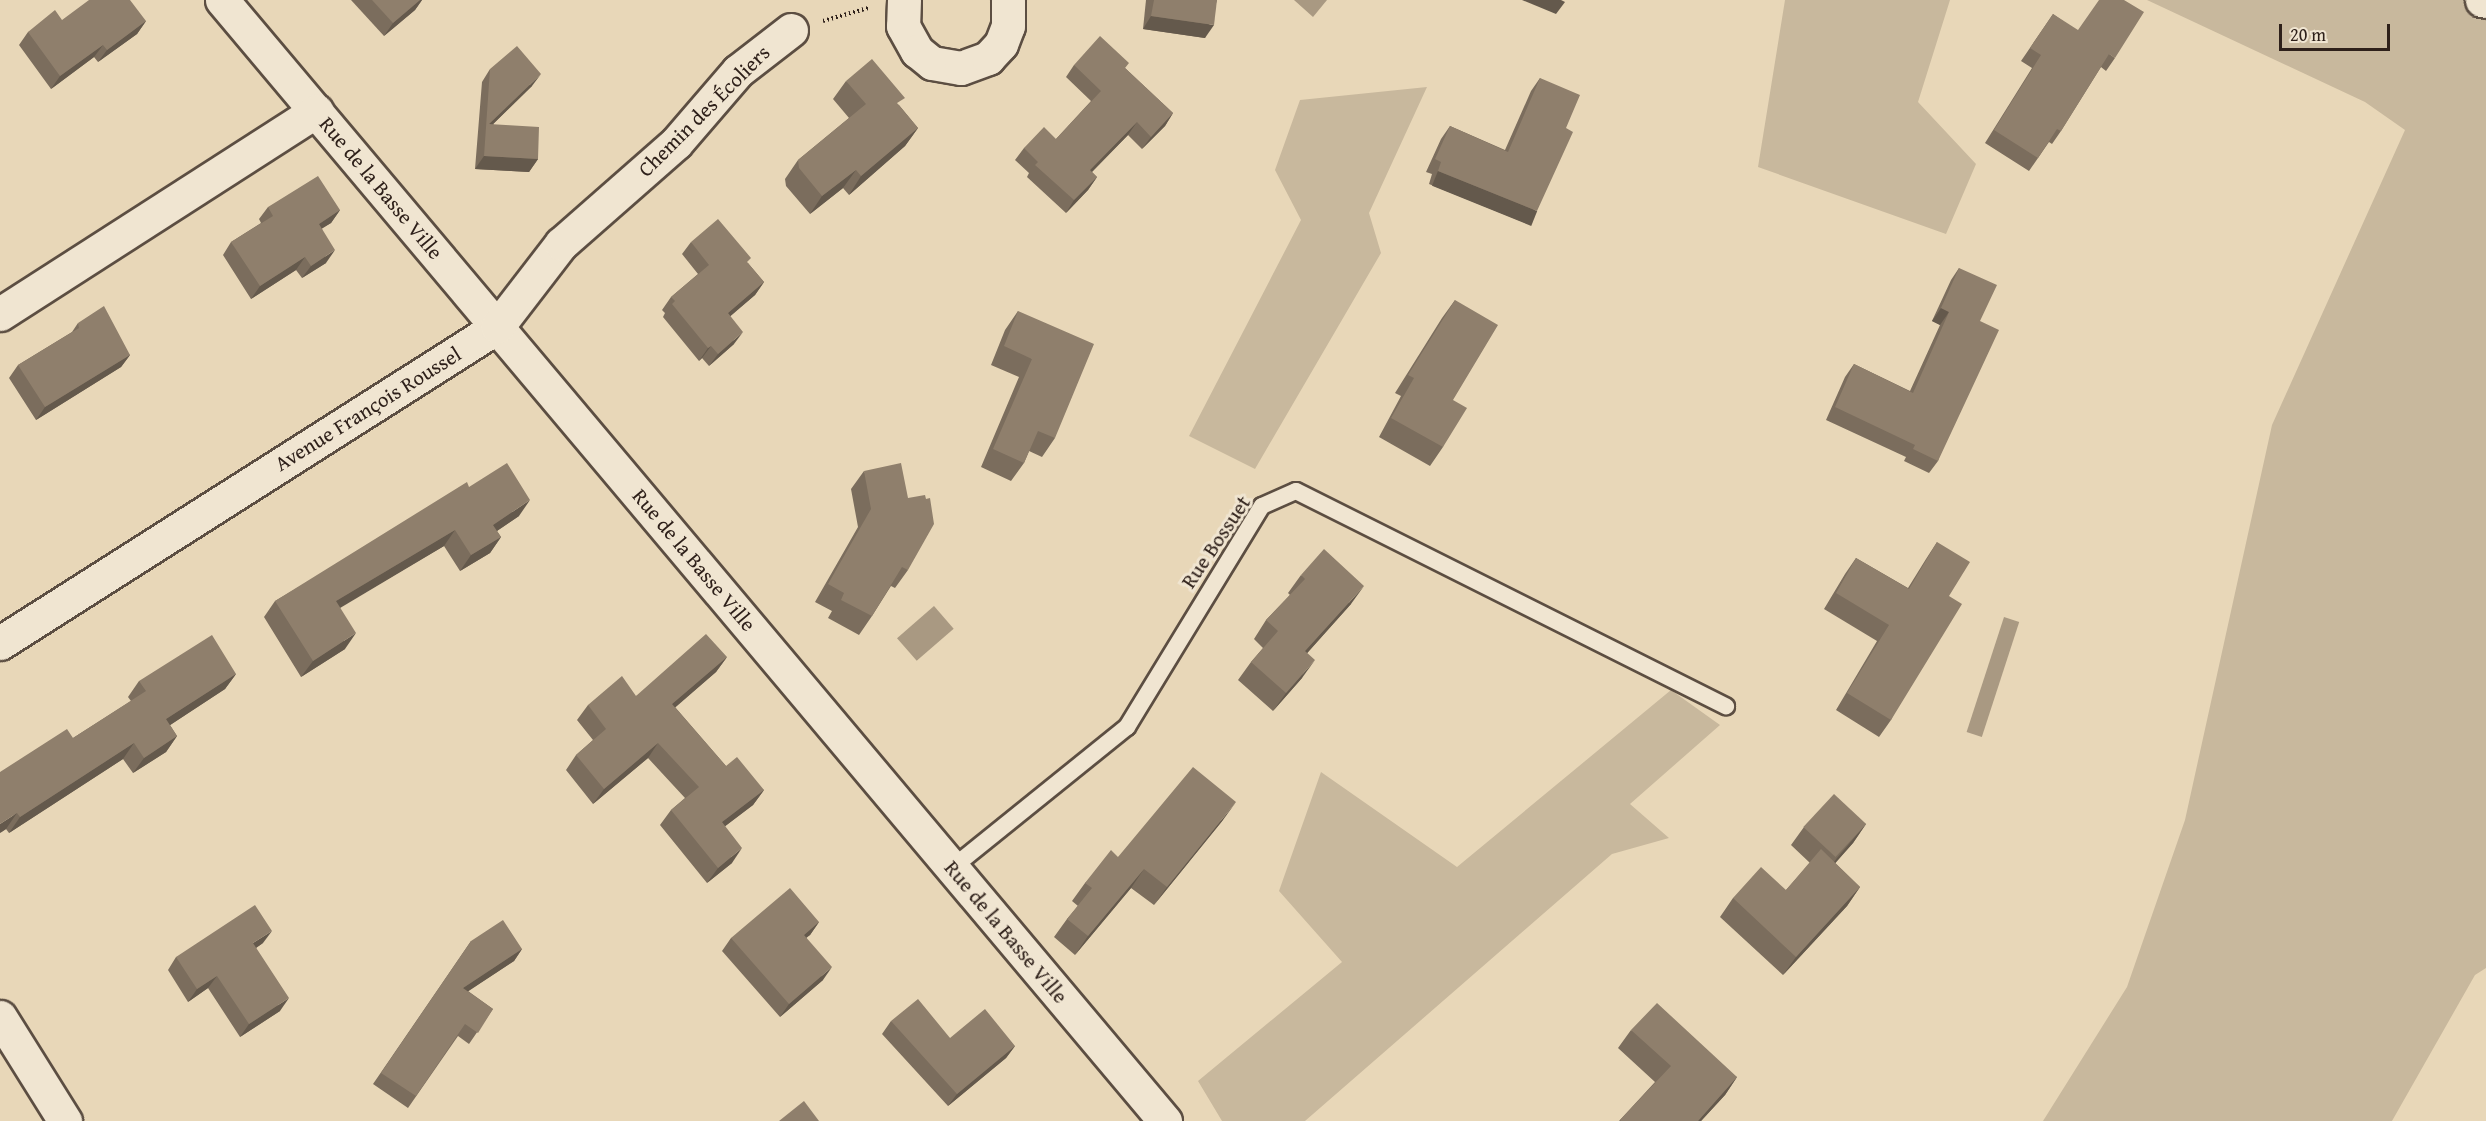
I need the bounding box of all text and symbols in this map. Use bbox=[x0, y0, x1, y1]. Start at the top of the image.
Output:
scale bar bbox=[2282, 12, 2393, 50]
text: 20 m bbox=[2290, 21, 2326, 48]
street label: Chemin des Écoliers bbox=[633, 40, 775, 182]
street label: Rue de la Basse Ville bbox=[314, 112, 448, 264]
street label: Avenue François Roussel bbox=[270, 341, 466, 477]
street label: Rue de la Basse Ville bbox=[627, 484, 761, 636]
street label: Rue Bossuet bbox=[1176, 491, 1256, 593]
street label: Rue de la Basse Ville bbox=[939, 856, 1073, 1008]

